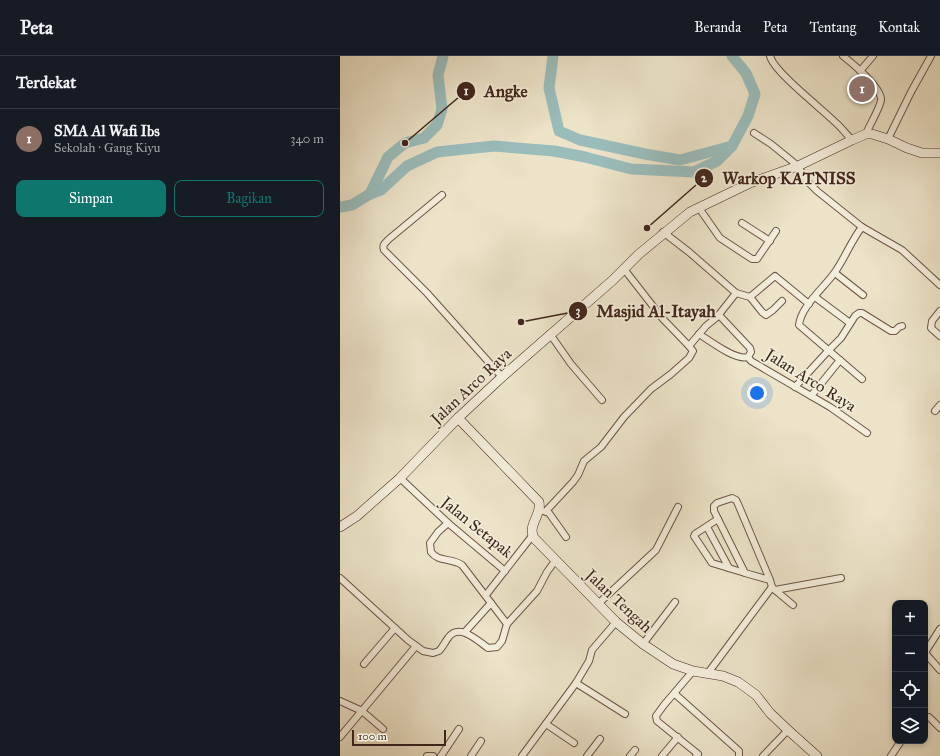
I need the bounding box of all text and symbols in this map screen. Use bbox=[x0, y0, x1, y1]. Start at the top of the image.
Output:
text: Peta bbox=[20, 16, 53, 39]
text: Beranda bbox=[694, 19, 741, 36]
text: Peta bbox=[763, 19, 787, 36]
text: Tentang bbox=[809, 19, 856, 36]
text: Kontak bbox=[878, 19, 920, 36]
text: Terdekat bbox=[16, 72, 76, 93]
pin: 1 bbox=[849, 74, 875, 104]
callout: Angke bbox=[456, 76, 535, 105]
text: Angke bbox=[483, 81, 528, 102]
text: 1 bbox=[464, 84, 469, 98]
text: SMA Al Wafi Ibs bbox=[54, 122, 160, 140]
text: 1 bbox=[26, 131, 32, 147]
text: 340 m bbox=[290, 131, 324, 147]
text: Sekolah · Gang Kiyu bbox=[54, 140, 161, 156]
callout: Warkop KATNISS bbox=[694, 164, 863, 193]
text: Warkop KATNISS bbox=[722, 168, 856, 189]
text: 2 bbox=[701, 171, 708, 185]
button: Simpan bbox=[16, 180, 166, 217]
button: Bagikan bbox=[174, 180, 324, 217]
callout: Masjid Al-Itayah bbox=[568, 296, 724, 325]
text: Masjid Al-Itayah bbox=[596, 301, 716, 322]
text: 3 bbox=[576, 304, 581, 319]
street label: Jalan Arco Raya bbox=[425, 344, 516, 430]
street label: Jalan Arco Raya bbox=[760, 344, 860, 416]
your location bbox=[747, 383, 767, 403]
street label: Jalan Setapak bbox=[435, 491, 517, 563]
street label: Jalan Tengah bbox=[580, 564, 656, 637]
map controls bbox=[892, 600, 928, 744]
button: + bbox=[892, 600, 928, 636]
button: − bbox=[892, 636, 928, 672]
button: locate bbox=[892, 672, 928, 708]
button: layers bbox=[892, 708, 928, 744]
scale bar bbox=[352, 728, 446, 747]
text: 100 m bbox=[358, 730, 387, 743]

